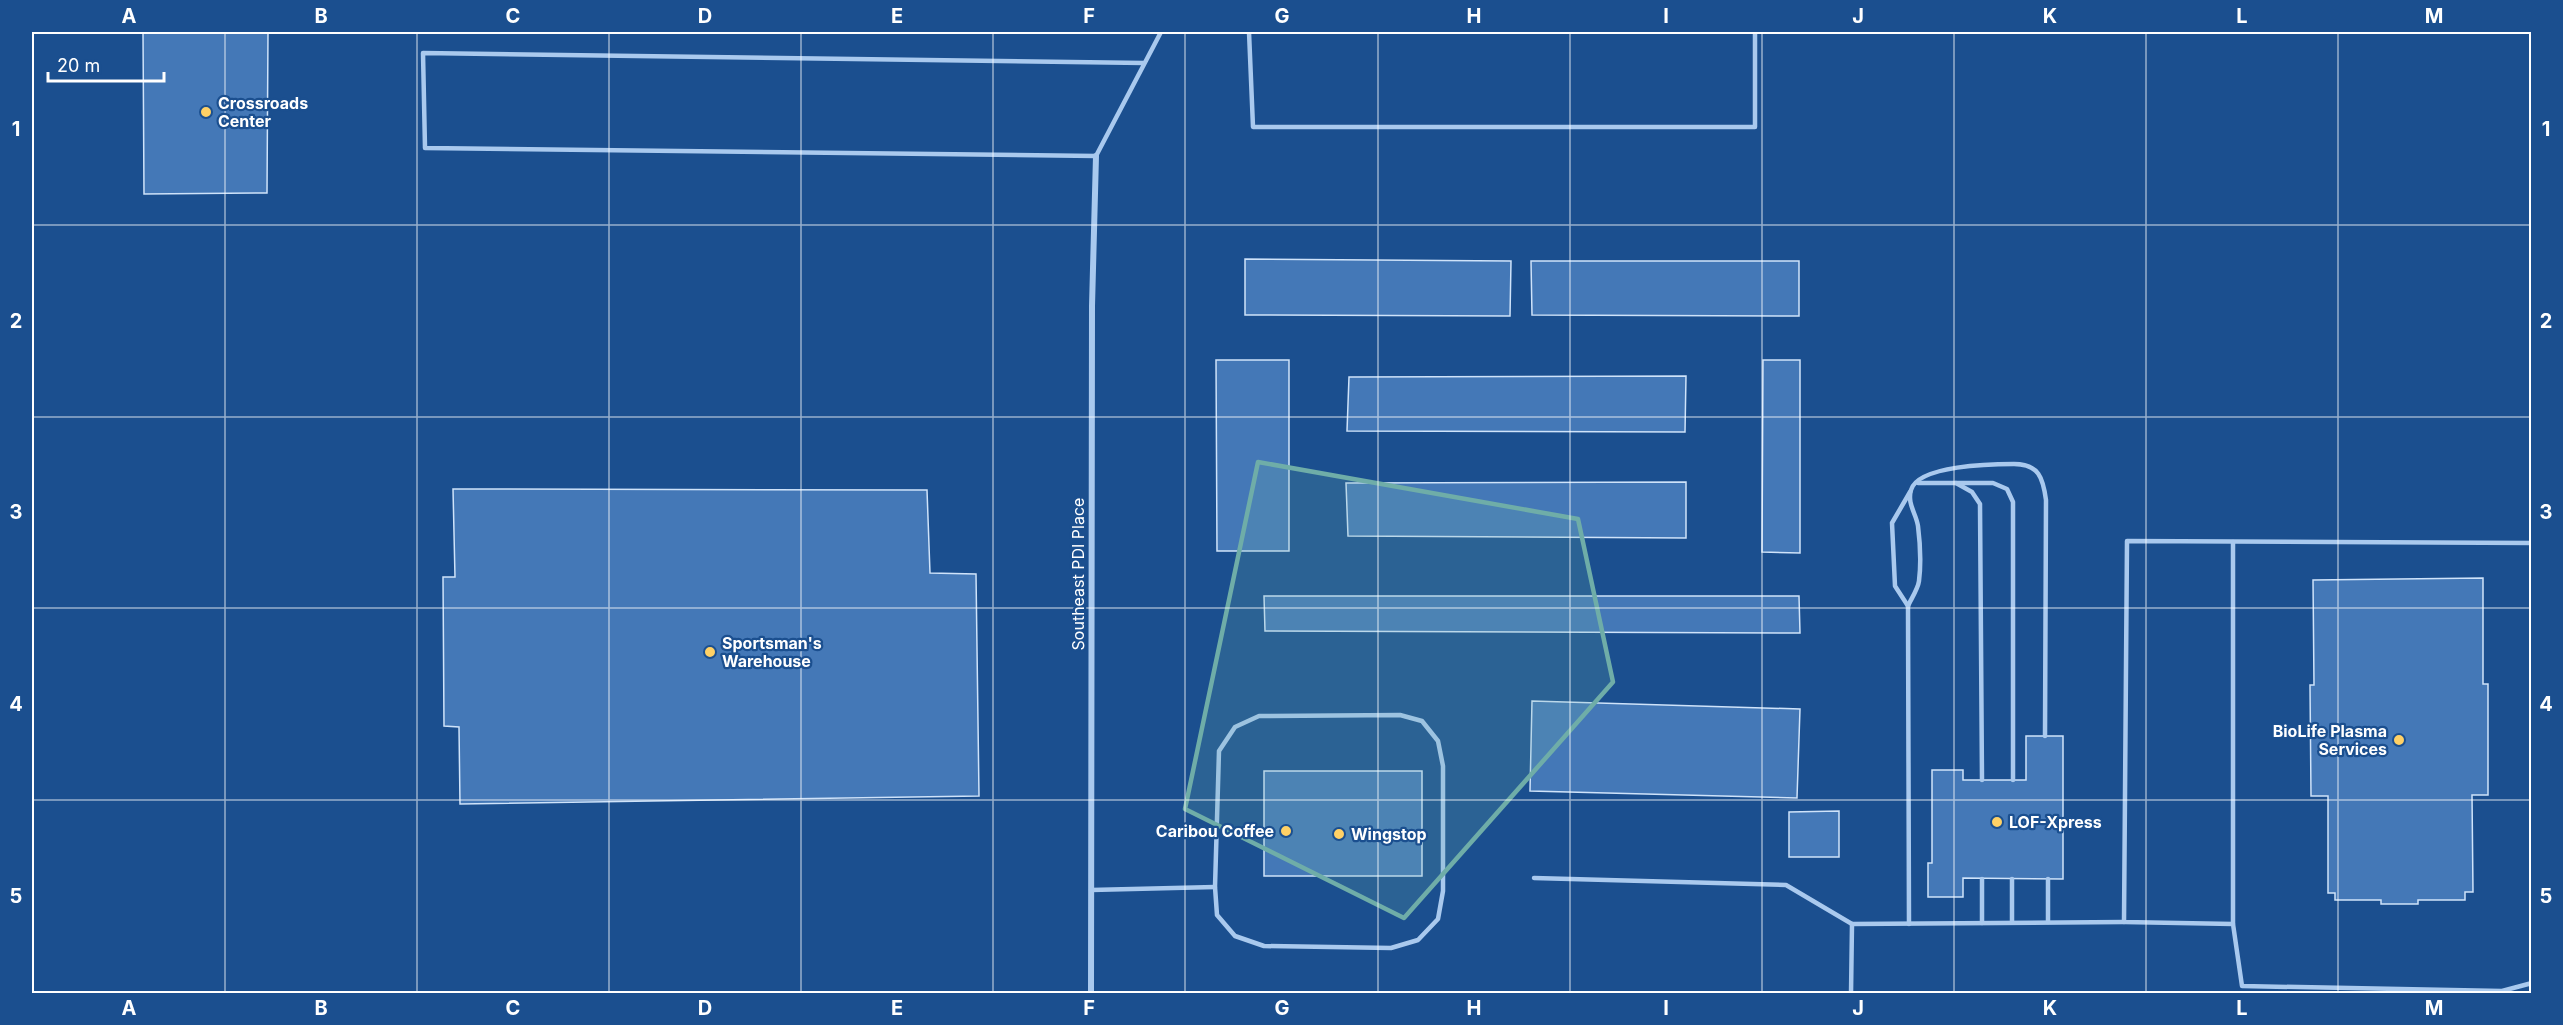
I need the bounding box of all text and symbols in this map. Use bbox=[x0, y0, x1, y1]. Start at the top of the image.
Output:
text: A bbox=[122, 4, 137, 28]
text: B bbox=[314, 4, 328, 28]
text: C bbox=[506, 4, 520, 28]
text: D bbox=[698, 4, 712, 28]
text: E bbox=[891, 4, 903, 28]
text: F bbox=[1083, 4, 1095, 28]
text: G bbox=[1274, 4, 1290, 28]
text: H bbox=[1467, 4, 1481, 28]
text: I bbox=[1663, 4, 1669, 28]
text: J bbox=[1852, 4, 1864, 28]
text: K bbox=[2043, 4, 2057, 28]
text: L bbox=[2236, 4, 2248, 28]
text: M bbox=[2425, 4, 2443, 28]
scale bar bbox=[48, 45, 164, 83]
text: 20 m bbox=[57, 55, 100, 76]
place label: Crossroads Center bbox=[218, 93, 308, 131]
marker: Crossroads Center bbox=[199, 105, 213, 119]
text: 1 bbox=[12, 117, 20, 141]
text: 1 bbox=[2542, 117, 2550, 141]
text: 2 bbox=[10, 309, 22, 333]
text: 2 bbox=[2540, 309, 2552, 333]
street label: Southeast PDI Place bbox=[1068, 498, 1088, 650]
text: 3 bbox=[10, 500, 22, 524]
text: 3 bbox=[2540, 500, 2552, 524]
place label: Sportsman's Warehouse bbox=[722, 633, 822, 671]
marker: Sportsman's Warehouse bbox=[703, 645, 717, 659]
text: 4 bbox=[9, 692, 23, 716]
text: 4 bbox=[2539, 692, 2553, 716]
place label: BioLife Plasma Services bbox=[2273, 721, 2387, 759]
marker: BioLife Plasma Services bbox=[2392, 733, 2406, 747]
place label: LOF-Xpress bbox=[2009, 812, 2102, 832]
marker: LOF-Xpress bbox=[1990, 815, 2004, 829]
place label: Caribou Coffee bbox=[1156, 821, 1274, 841]
marker: Caribou Coffee bbox=[1279, 824, 1293, 838]
place label: Wingstop bbox=[1351, 824, 1427, 844]
marker: Wingstop bbox=[1332, 827, 1346, 841]
text: 5 bbox=[10, 884, 22, 908]
text: 5 bbox=[2540, 884, 2552, 908]
text: A bbox=[122, 996, 137, 1020]
text: B bbox=[314, 996, 328, 1020]
text: C bbox=[506, 996, 520, 1020]
text: D bbox=[698, 996, 712, 1020]
text: E bbox=[891, 996, 903, 1020]
text: F bbox=[1083, 996, 1095, 1020]
text: G bbox=[1274, 996, 1290, 1020]
text: H bbox=[1467, 996, 1481, 1020]
text: I bbox=[1663, 996, 1669, 1020]
text: J bbox=[1852, 996, 1864, 1020]
text: K bbox=[2043, 996, 2057, 1020]
text: L bbox=[2236, 996, 2248, 1020]
text: M bbox=[2425, 996, 2443, 1020]

